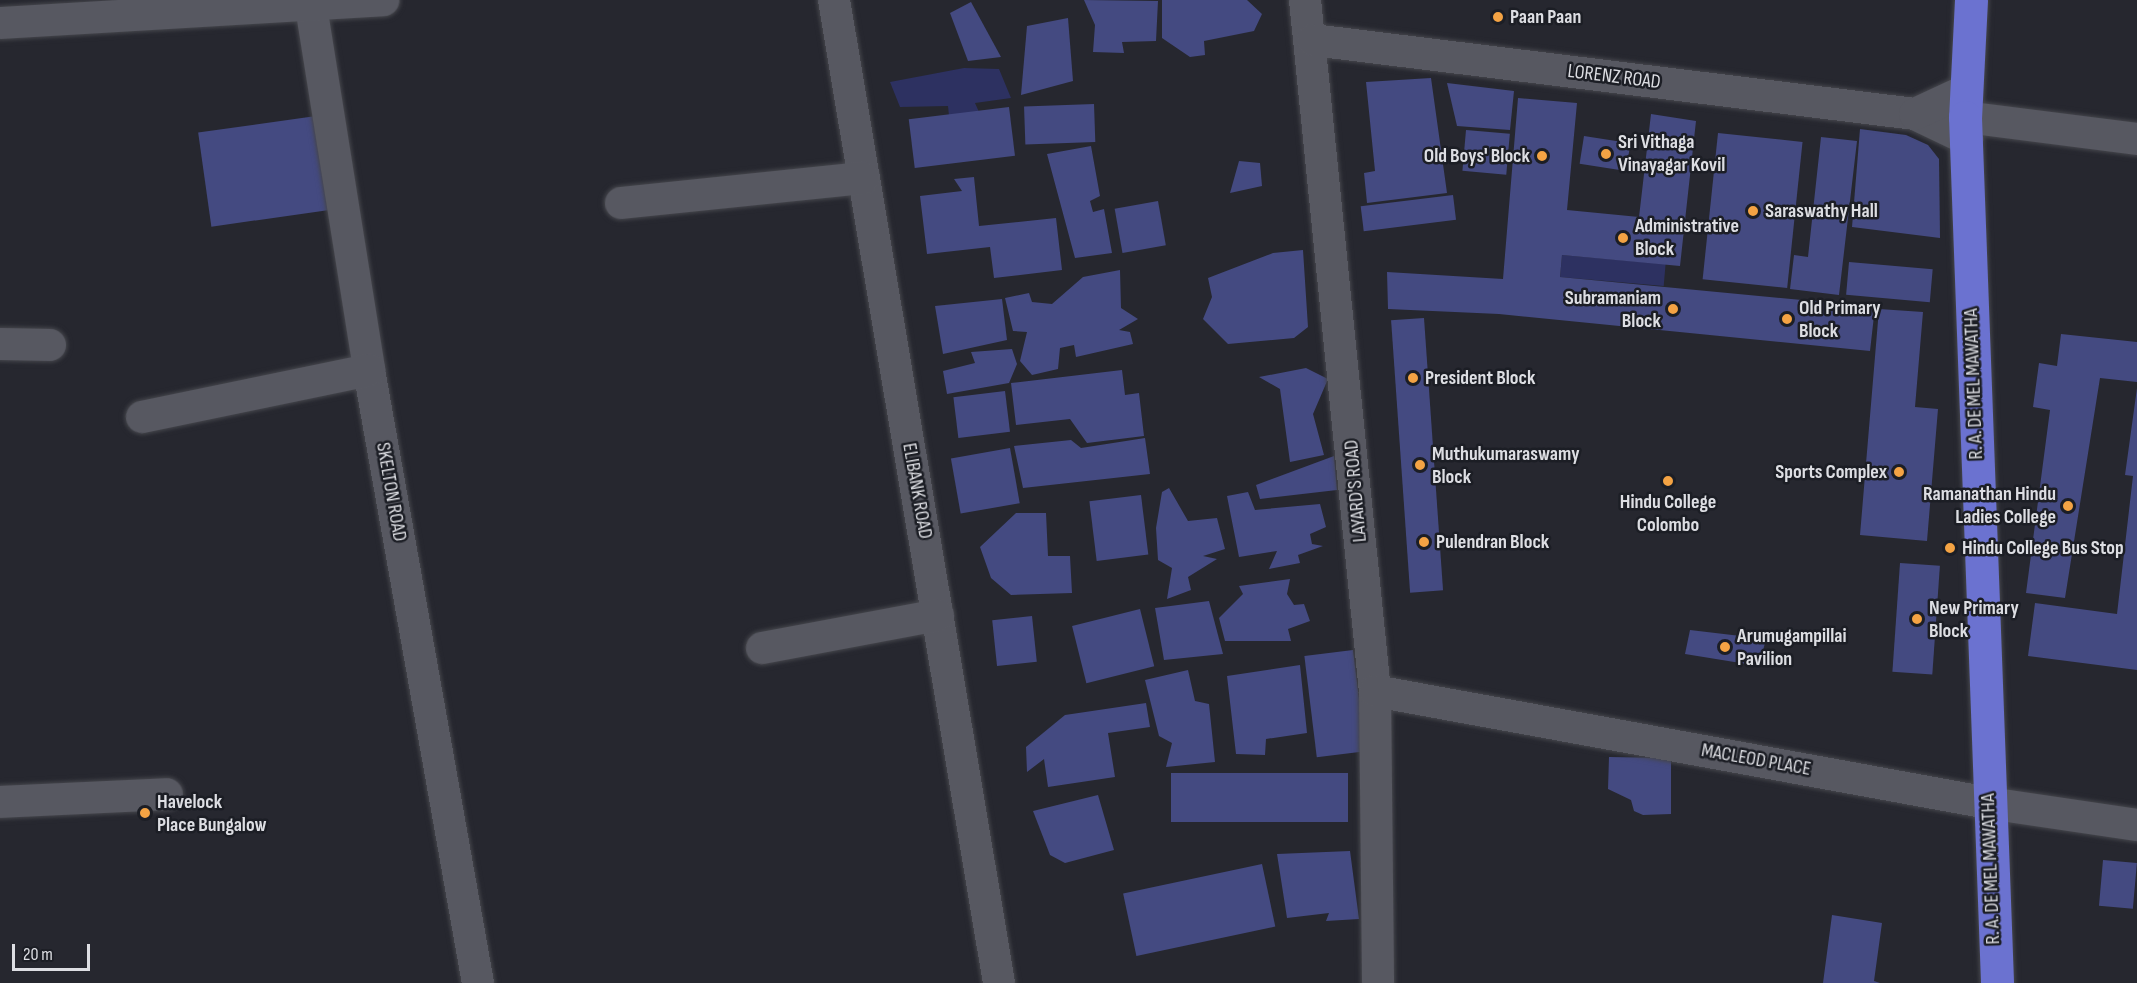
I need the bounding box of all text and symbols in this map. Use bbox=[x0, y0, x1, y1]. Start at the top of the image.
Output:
place label: Paan Paan bbox=[1510, 5, 1581, 29]
marker: Paan Paan bbox=[1491, 10, 1505, 24]
street label: LORENZ ROAD bbox=[1566, 59, 1662, 95]
place label: Sri Vithaga Vinayagar Kovil bbox=[1618, 130, 1725, 177]
place label: Old Boys' Block bbox=[1424, 144, 1530, 168]
marker: Sri Vithaga Vinayagar Kovil bbox=[1599, 147, 1613, 161]
marker: Old Boys' Block bbox=[1535, 149, 1549, 163]
place label: Saraswathy Hall bbox=[1765, 199, 1878, 223]
marker: Saraswathy Hall bbox=[1746, 204, 1760, 218]
place label: Administrative Block bbox=[1635, 214, 1739, 261]
marker: Administrative Block bbox=[1616, 231, 1630, 245]
place label: Subramaniam Block bbox=[1565, 286, 1661, 333]
place label: Old Primary Block bbox=[1799, 296, 1881, 343]
marker: Subramaniam Block bbox=[1666, 302, 1680, 316]
street label: R. A. DE MEL MAWATHA bbox=[1959, 308, 1989, 460]
marker: Old Primary Block bbox=[1780, 312, 1794, 326]
place label: President Block bbox=[1425, 366, 1535, 390]
marker: President Block bbox=[1406, 371, 1420, 385]
street label: LAYARD'S ROAD bbox=[1340, 439, 1372, 543]
street label: SKELTON ROAD bbox=[370, 441, 412, 543]
street label: ELIBANK ROAD bbox=[897, 441, 937, 541]
place label: Muthukumaraswamy Block bbox=[1432, 442, 1579, 489]
marker: Muthukumaraswamy Block bbox=[1413, 458, 1427, 472]
place label: Sports Complex bbox=[1775, 460, 1887, 484]
marker: Sports Complex bbox=[1892, 465, 1906, 479]
marker: Hindu College Colombo bbox=[1661, 474, 1675, 488]
place label: Ramanathan Hindu Ladies College bbox=[1923, 482, 2056, 529]
place label: Hindu College Colombo bbox=[1620, 490, 1716, 537]
marker: Ramanathan Hindu Ladies College bbox=[2061, 499, 2075, 513]
place label: Pulendran Block bbox=[1436, 530, 1549, 554]
marker: Pulendran Block bbox=[1417, 535, 1431, 549]
place label: Hindu College Bus Stop bbox=[1962, 536, 2124, 560]
marker: Hindu College Bus Stop bbox=[1943, 541, 1957, 555]
place label: New Primary Block bbox=[1929, 596, 2019, 643]
marker: New Primary Block bbox=[1910, 612, 1924, 626]
place label: Arumugampillai Pavilion bbox=[1737, 624, 1846, 671]
marker: Arumugampillai Pavilion bbox=[1718, 640, 1732, 654]
street label: MACLEOD PLACE bbox=[1699, 739, 1813, 781]
place label: Havelock Place Bungalow bbox=[157, 790, 267, 837]
street label: R. A. DE MEL MAWATHA bbox=[1976, 793, 2006, 945]
marker: Havelock Place Bungalow bbox=[138, 806, 152, 820]
scale bar bbox=[15, 932, 93, 970]
text: 20 m bbox=[23, 944, 53, 965]

